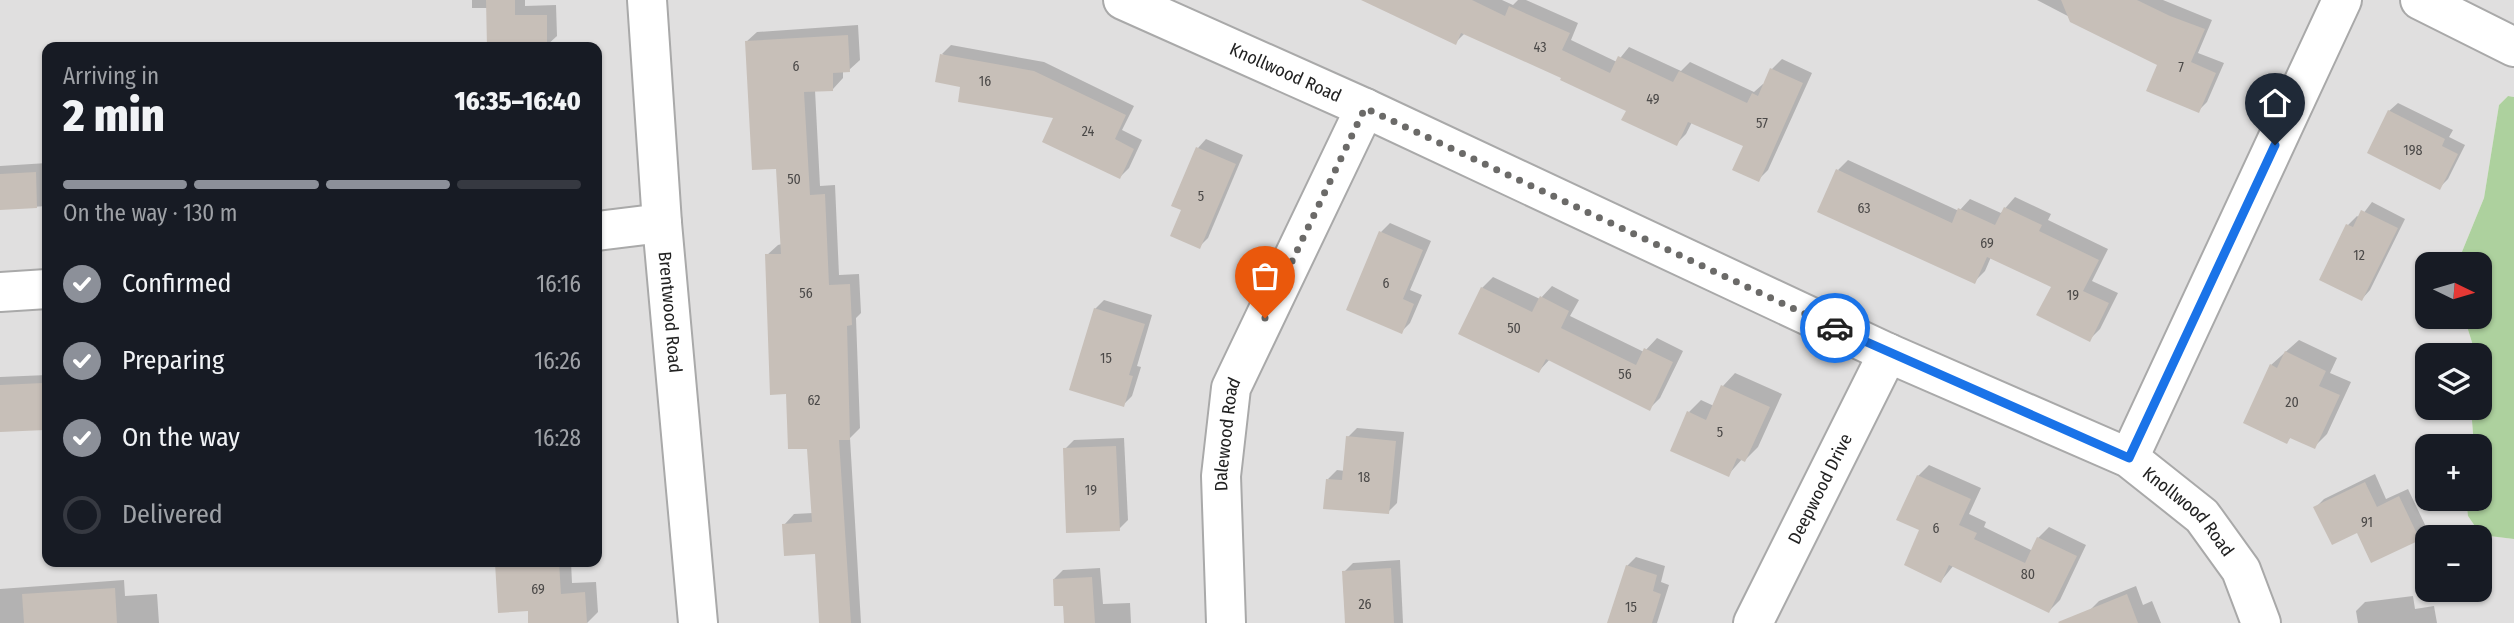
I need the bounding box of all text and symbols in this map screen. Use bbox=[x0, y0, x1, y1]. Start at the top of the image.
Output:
street label: Knollwood Road bbox=[1226, 38, 1345, 107]
house number: 43 bbox=[1534, 39, 1546, 56]
house number: 6 bbox=[793, 58, 800, 75]
house number: 7 bbox=[2178, 59, 2184, 76]
text: Arriving in bbox=[63, 62, 159, 90]
house number: 16 bbox=[979, 73, 991, 90]
pin bbox=[2245, 73, 2305, 145]
icon: home bbox=[2256, 84, 2294, 122]
text: 16:35–16:40 bbox=[454, 86, 581, 117]
text: 2 min bbox=[63, 88, 165, 143]
house number: 49 bbox=[1646, 91, 1660, 108]
house number: 57 bbox=[1756, 115, 1768, 132]
house number: 24 bbox=[1082, 123, 1095, 140]
house number: 198 bbox=[2403, 142, 2423, 159]
house number: 50 bbox=[787, 171, 801, 188]
house number: 5 bbox=[1198, 188, 1204, 205]
text: On the way · 130 m bbox=[63, 199, 237, 227]
house number: 63 bbox=[1857, 200, 1871, 217]
house number: 69 bbox=[1980, 235, 1994, 252]
pin bbox=[1235, 246, 1295, 318]
house number: 12 bbox=[2353, 247, 2365, 264]
street label: Brentwood Road bbox=[654, 250, 686, 374]
north arrow bbox=[2415, 252, 2492, 329]
map controls bbox=[2415, 252, 2492, 602]
icon: bag bbox=[1246, 257, 1284, 295]
icon: check bbox=[63, 265, 101, 303]
text: Confirmed bbox=[122, 268, 232, 299]
text: 16:16 bbox=[536, 270, 581, 298]
house number: 6 bbox=[1383, 275, 1390, 292]
house number: 56 bbox=[799, 285, 813, 302]
house number: 19 bbox=[2067, 287, 2079, 304]
courier bbox=[1800, 293, 1870, 363]
icon: car bbox=[1816, 309, 1854, 347]
house number: 50 bbox=[1507, 320, 1521, 337]
icon: check bbox=[63, 342, 101, 380]
button: layers bbox=[2415, 343, 2492, 420]
text: Preparing bbox=[122, 345, 224, 376]
text: 16:26 bbox=[534, 347, 581, 375]
house number: 15 bbox=[1100, 350, 1112, 367]
house number: 56 bbox=[1618, 366, 1632, 383]
street label: Dalewood Road bbox=[1210, 374, 1245, 492]
house number: 62 bbox=[808, 392, 821, 409]
house number: 20 bbox=[2285, 394, 2299, 411]
icon: check bbox=[63, 419, 101, 457]
text: On the way bbox=[122, 422, 240, 453]
text: 16:28 bbox=[534, 424, 581, 452]
house number: 5 bbox=[1717, 424, 1723, 441]
street label: Deepwood Drive bbox=[1783, 430, 1857, 548]
button: + bbox=[2415, 434, 2492, 511]
street label: Knollwood Road bbox=[2138, 462, 2239, 561]
house number: 18 bbox=[1358, 469, 1370, 486]
house number: 19 bbox=[1085, 482, 1097, 499]
text: Delivered bbox=[122, 499, 223, 530]
house number: 91 bbox=[2361, 514, 2373, 531]
house number: 6 bbox=[1933, 520, 1940, 537]
button: − bbox=[2415, 525, 2492, 602]
house number: 80 bbox=[2021, 566, 2035, 583]
house number: 69 bbox=[531, 581, 545, 598]
house number: 26 bbox=[1358, 596, 1372, 613]
house number: 15 bbox=[1625, 599, 1637, 616]

